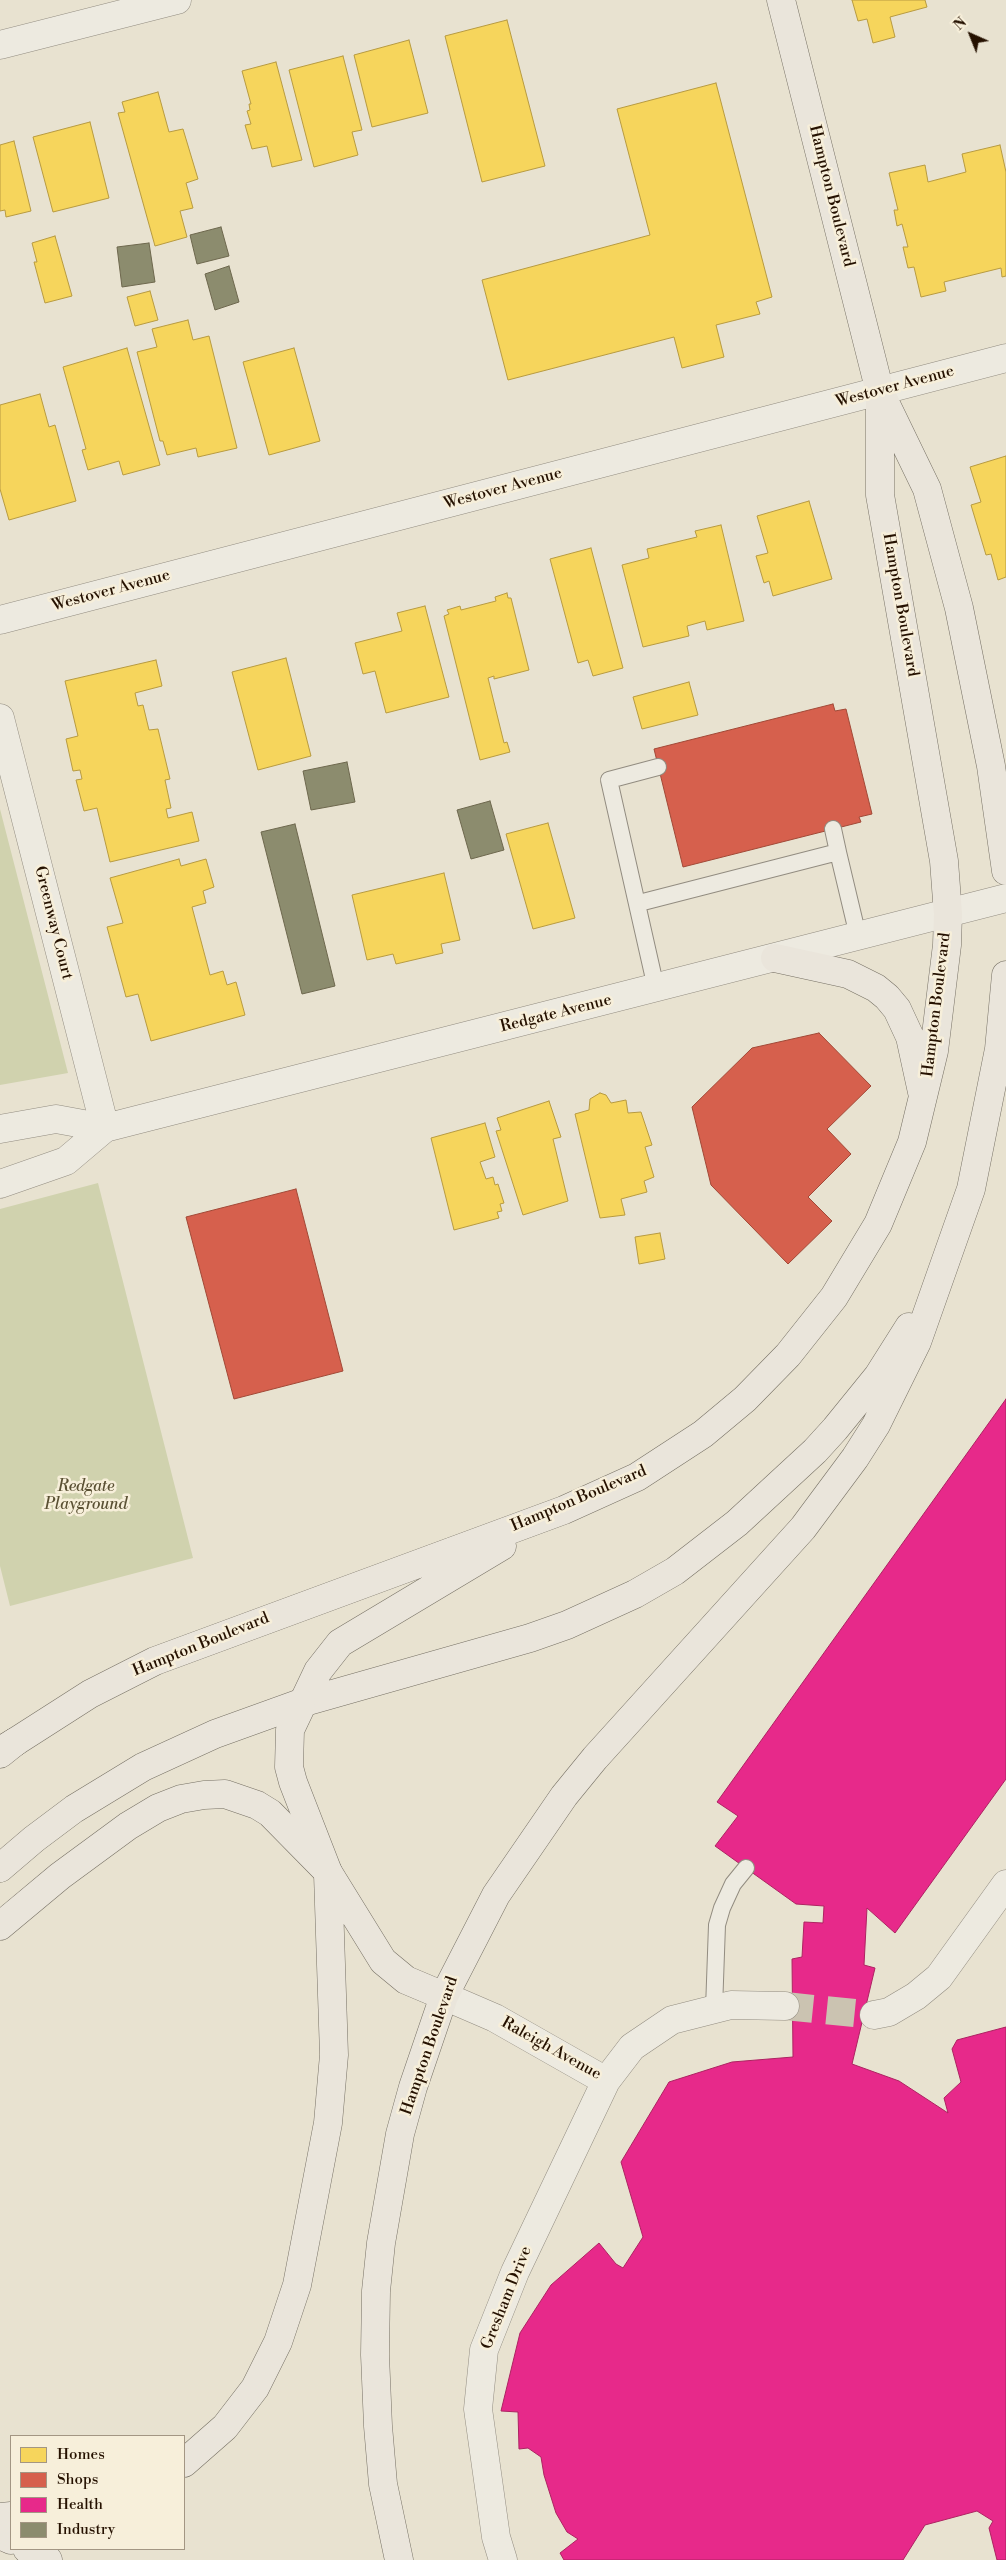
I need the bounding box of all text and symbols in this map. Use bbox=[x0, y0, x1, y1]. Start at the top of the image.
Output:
north arrow bbox=[946, 10, 996, 60]
text: N bbox=[950, 14, 971, 35]
street label: Hampton Boulevard bbox=[804, 123, 858, 269]
street label: Westover Avenue bbox=[834, 362, 956, 412]
street label: Westover Avenue bbox=[442, 464, 564, 514]
street label: Hampton Boulevard bbox=[878, 532, 922, 678]
street label: Westover Avenue bbox=[50, 566, 172, 616]
street label: Greenway Court bbox=[30, 864, 76, 982]
street label: Hampton Boulevard bbox=[919, 932, 955, 1078]
street label: Redgate Avenue bbox=[498, 991, 614, 1037]
street label: Hampton Boulevard bbox=[508, 1462, 650, 1536]
park label: Redgate Playground bbox=[45, 1477, 127, 1515]
street label: Hampton Boulevard bbox=[130, 1609, 272, 1681]
street label: Hampton Boulevard bbox=[397, 1974, 463, 2118]
street label: Raleigh Avenue bbox=[498, 2014, 604, 2084]
street label: Gresham Drive bbox=[478, 2244, 536, 2352]
legend bbox=[10, 2435, 185, 2550]
text: Homes bbox=[57, 2445, 105, 2464]
text: Shops bbox=[57, 2470, 98, 2489]
text: Health bbox=[57, 2495, 103, 2514]
text: Industry bbox=[57, 2520, 115, 2539]

